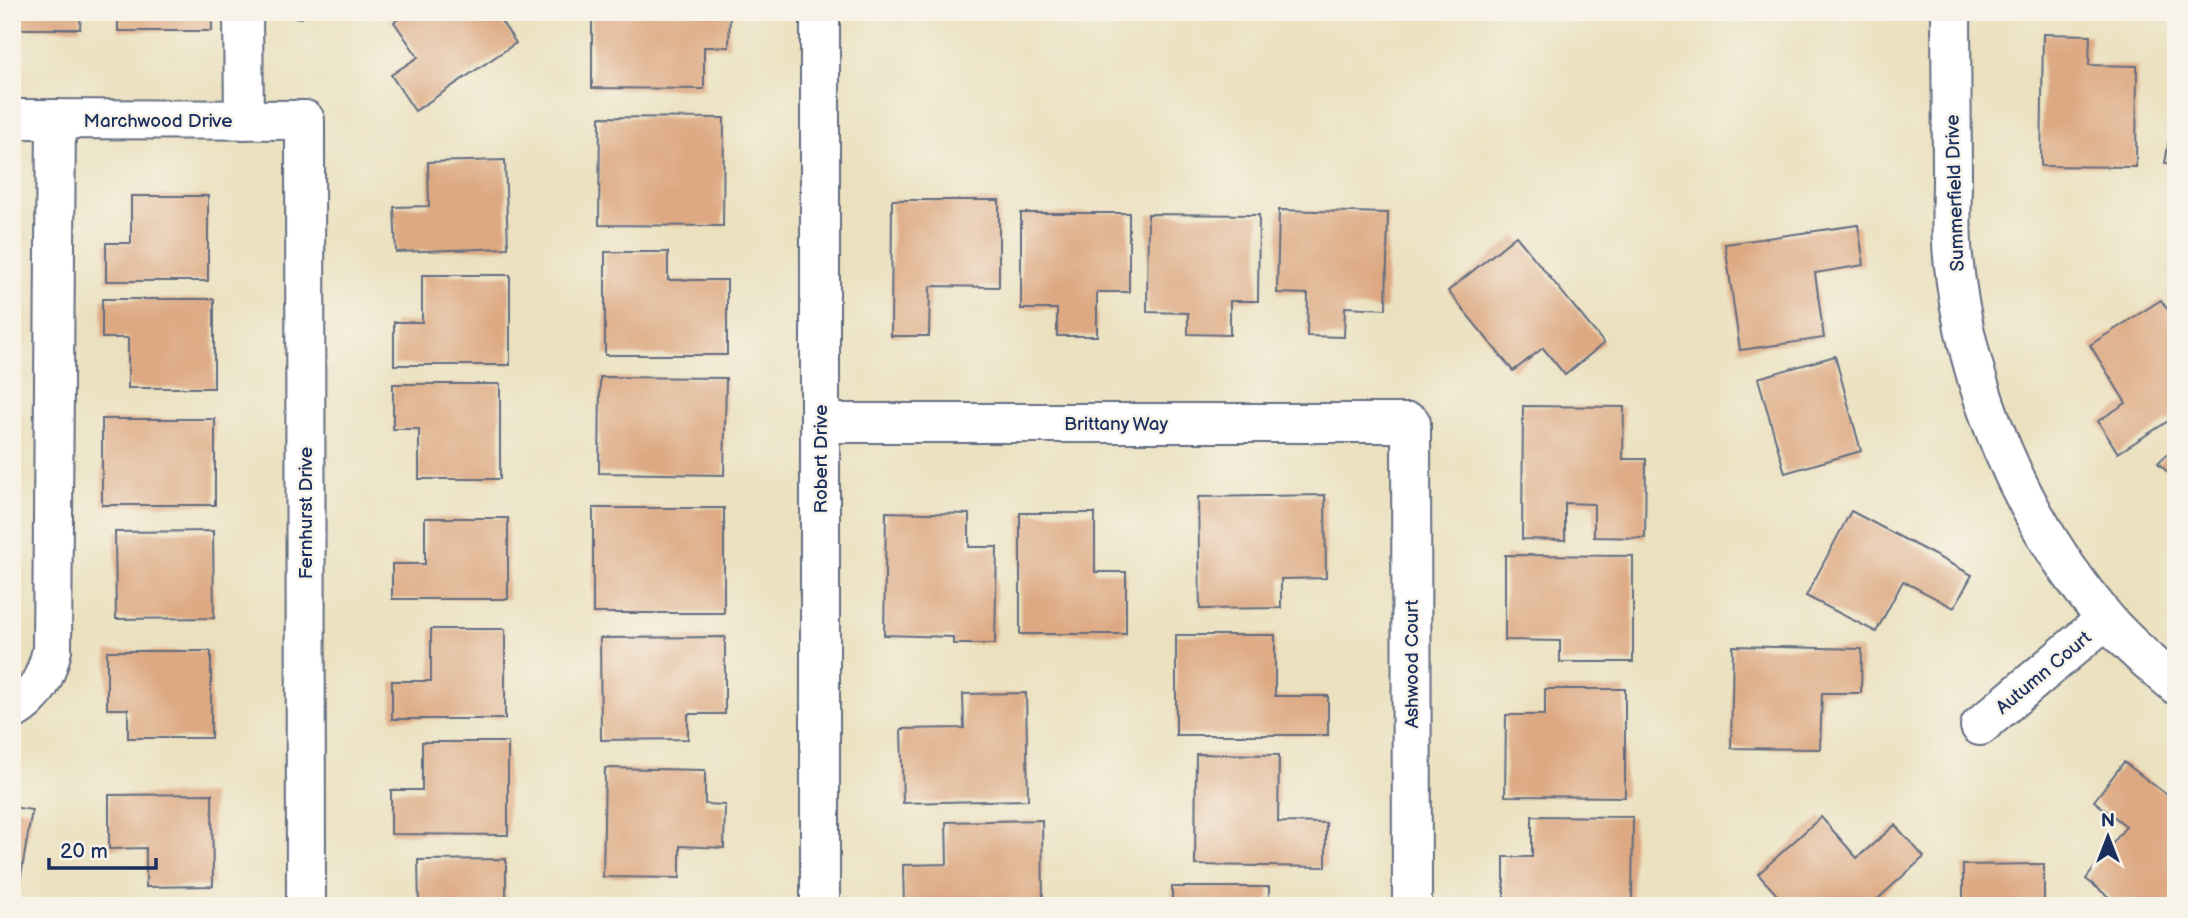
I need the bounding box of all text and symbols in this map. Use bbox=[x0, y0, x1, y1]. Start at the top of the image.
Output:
street label: Marchwood Drive bbox=[84, 110, 232, 133]
street label: Summerfield Drive bbox=[1941, 114, 1970, 272]
street label: Robert Drive bbox=[810, 405, 833, 513]
street label: Brittany Way bbox=[1064, 413, 1169, 436]
street label: Fernhurst Drive bbox=[295, 447, 318, 579]
street label: Ashwood Court bbox=[1401, 600, 1424, 728]
street label: Autumn Court bbox=[1992, 626, 2096, 720]
north arrow bbox=[2072, 802, 2142, 872]
text: N bbox=[2101, 810, 2115, 833]
scale bar bbox=[49, 827, 156, 871]
text: 20 m bbox=[60, 839, 108, 864]

